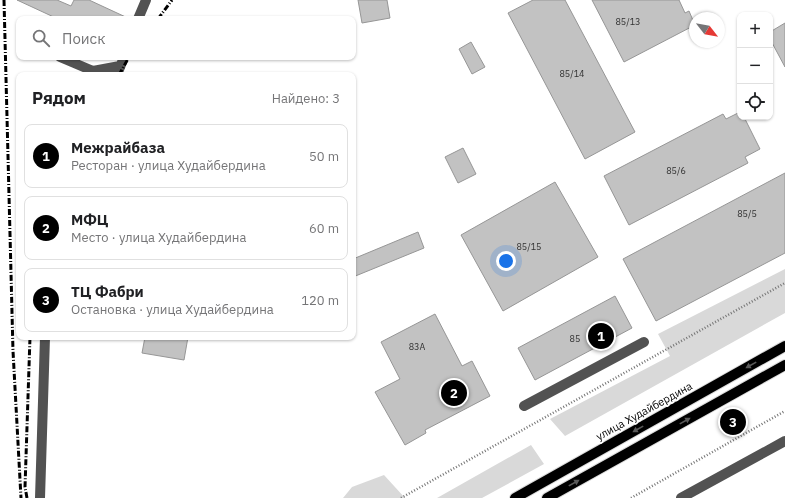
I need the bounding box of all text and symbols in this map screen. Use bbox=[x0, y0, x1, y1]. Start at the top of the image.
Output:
north arrow bbox=[689, 12, 725, 48]
map controls bbox=[737, 12, 773, 120]
button: + bbox=[737, 12, 773, 48]
search box bbox=[16, 16, 356, 60]
house number: 85/13 bbox=[615, 16, 641, 27]
icon: search bbox=[30, 27, 52, 49]
text: Поиск bbox=[62, 29, 105, 48]
button: − bbox=[737, 48, 773, 84]
house number: 85/14 bbox=[559, 68, 585, 79]
button: locate bbox=[737, 84, 773, 120]
text: Рядом bbox=[32, 87, 86, 109]
text: Найдено: 3 bbox=[272, 90, 340, 107]
text: Межрайбаза bbox=[71, 138, 165, 157]
text: 1 bbox=[42, 148, 50, 165]
text: 50 m bbox=[309, 148, 339, 165]
text: Ресторан · улица Худайбердина bbox=[71, 157, 266, 174]
house number: 85/6 bbox=[666, 165, 686, 176]
house number: 85/5 bbox=[737, 208, 757, 219]
text: МФЦ bbox=[71, 210, 108, 229]
text: 2 bbox=[42, 220, 50, 237]
text: 60 m bbox=[309, 220, 339, 237]
text: Место · улица Худайбердина bbox=[71, 229, 246, 246]
house number: 85/15 bbox=[516, 241, 542, 252]
your location bbox=[496, 251, 516, 271]
text: ТЦ Фабри bbox=[71, 282, 144, 301]
text: 3 bbox=[42, 292, 50, 309]
text: 120 m bbox=[301, 292, 339, 309]
text: Остановка · улица Худайбердина bbox=[71, 301, 274, 318]
pin: 1 bbox=[588, 321, 614, 351]
house number: 85 bbox=[570, 333, 580, 344]
house number: 83А bbox=[409, 341, 426, 352]
one-way arrow bbox=[745, 362, 757, 369]
pin: 2 bbox=[441, 378, 467, 408]
street label: улица Худайбердина bbox=[593, 379, 695, 443]
pin: 3 bbox=[720, 407, 746, 437]
one-way arrow bbox=[679, 417, 691, 424]
one-way arrow bbox=[632, 425, 644, 432]
one-way arrow bbox=[569, 479, 580, 486]

